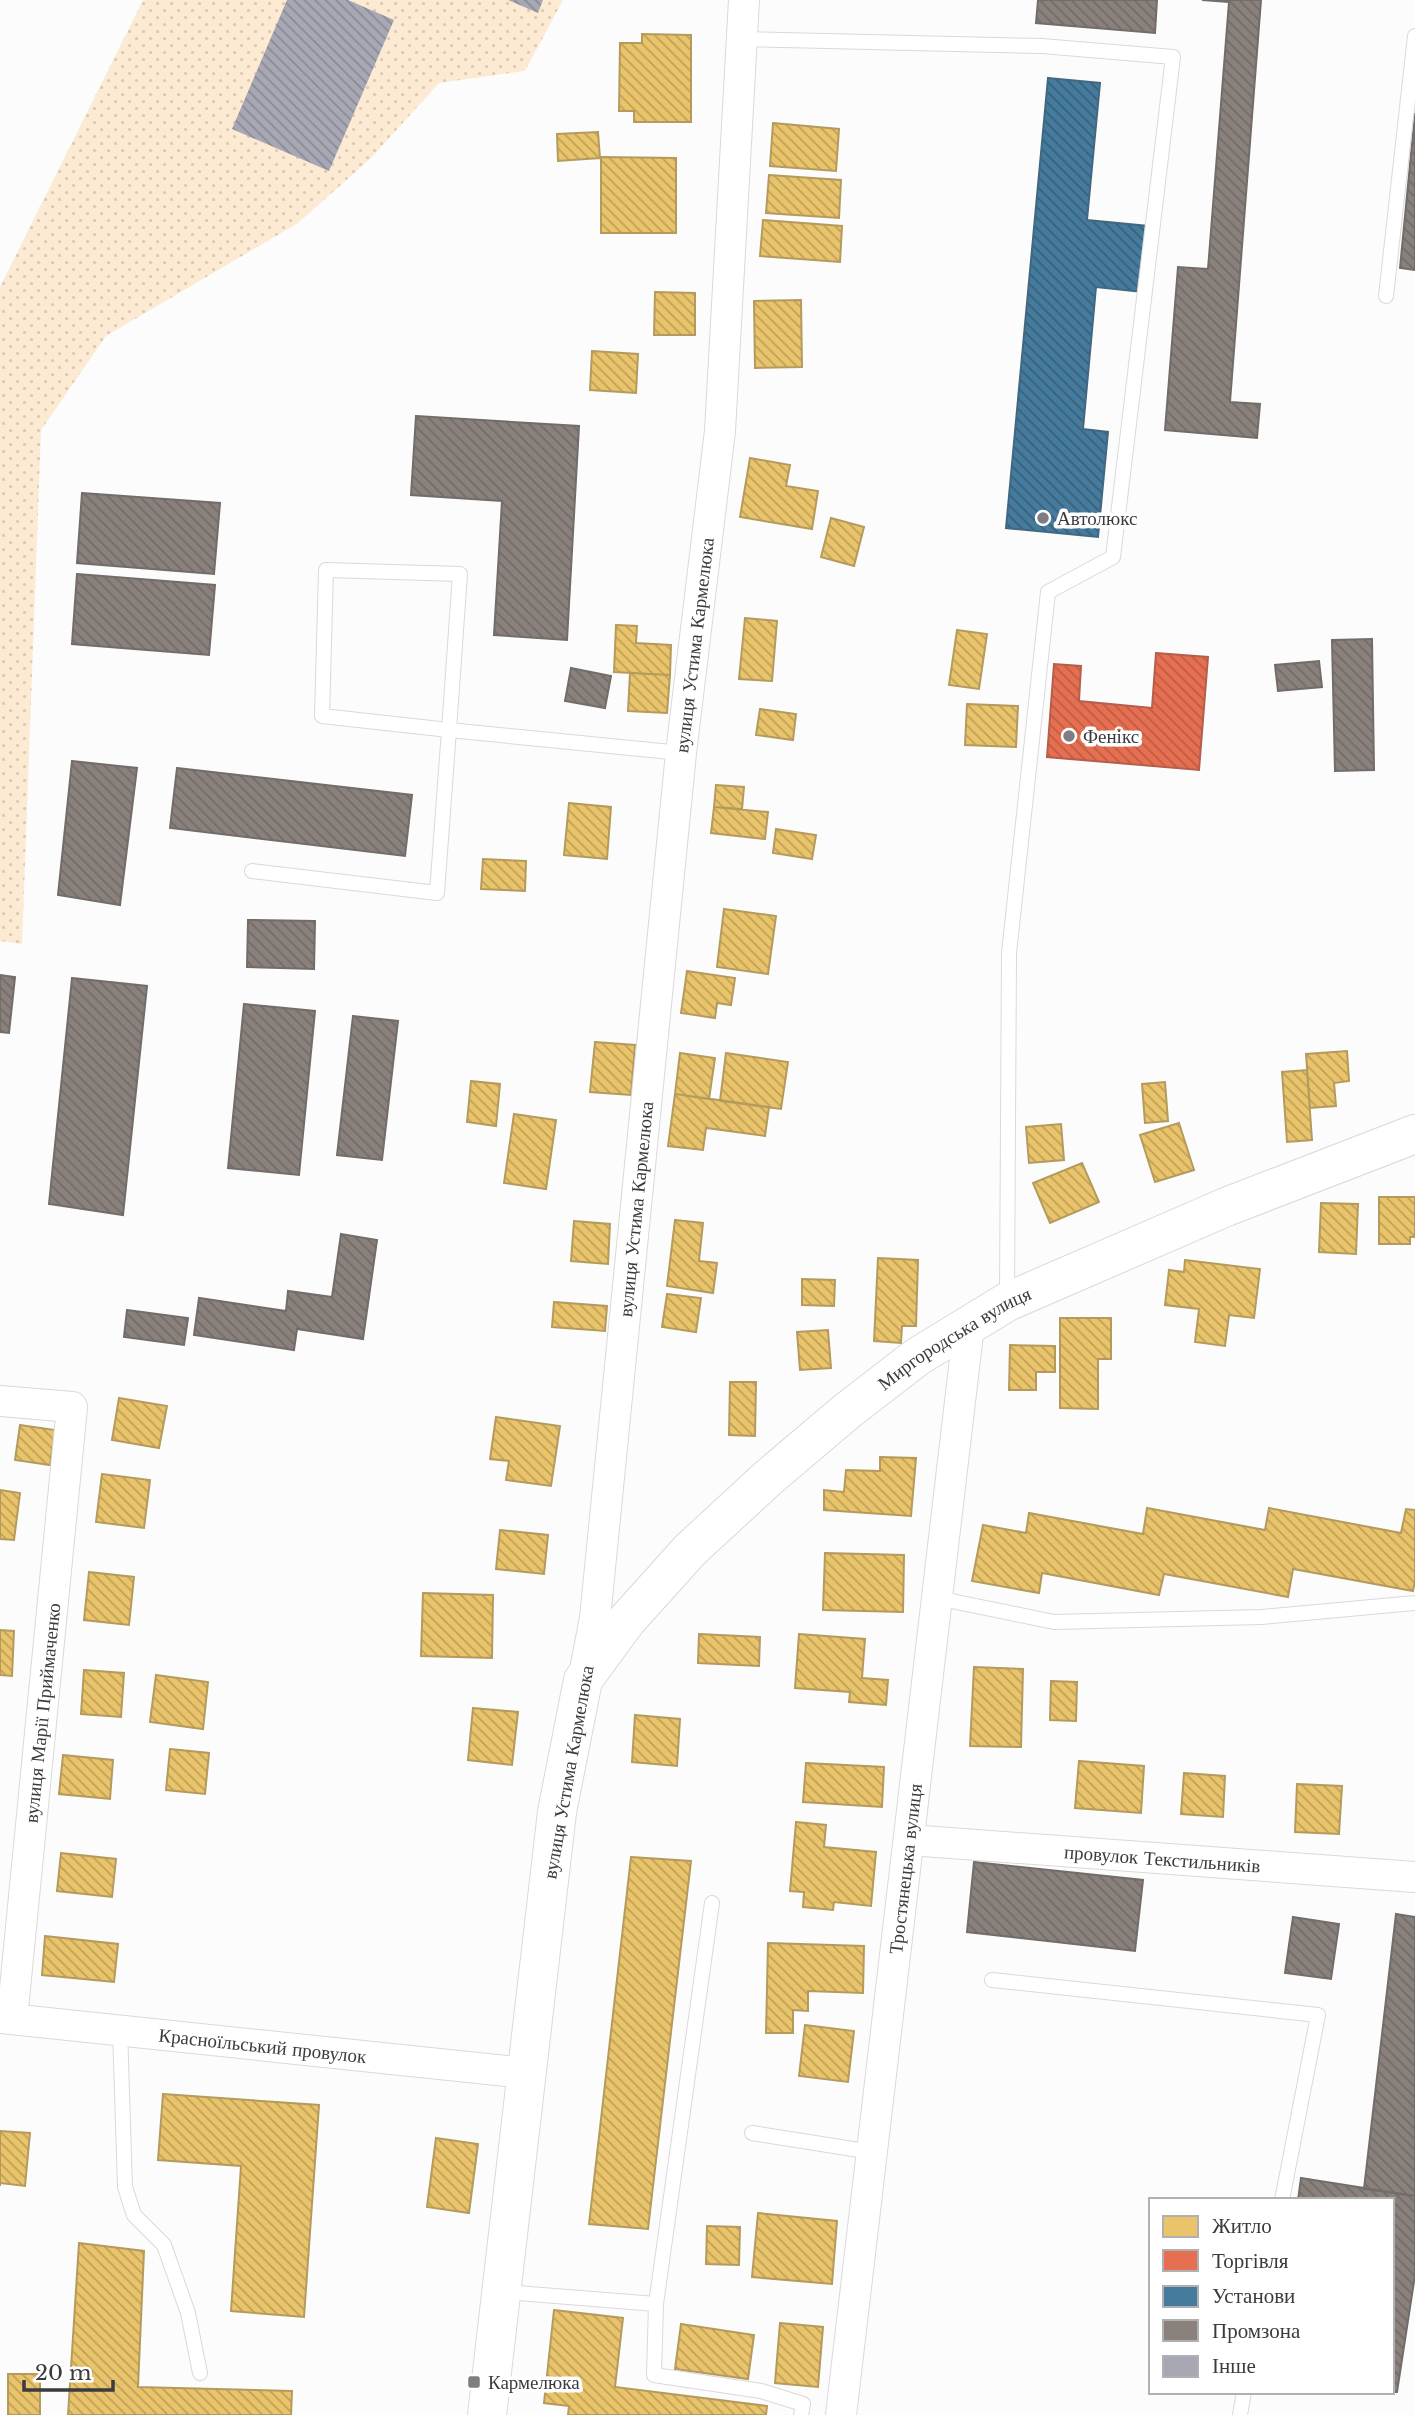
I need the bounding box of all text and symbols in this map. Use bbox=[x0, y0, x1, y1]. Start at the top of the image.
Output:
place label: Автолюкс bbox=[1057, 507, 1137, 530]
marker: Автолюкс bbox=[1035, 510, 1051, 526]
street label: вулиця Устима Кармелюка bbox=[670, 536, 719, 754]
place label: Фенікс bbox=[1083, 725, 1139, 748]
marker: Фенікс bbox=[1061, 728, 1077, 744]
street label: вулиця Устима Кармелюка bbox=[614, 1100, 658, 1318]
street label: Миргородська вулиця bbox=[873, 1282, 1035, 1395]
street label: вулиця Марії Приймаченко bbox=[20, 1602, 65, 1824]
street label: вулиця Устима Кармелюка bbox=[538, 1663, 599, 1881]
street label: Тростянецька вулиця bbox=[884, 1782, 927, 1955]
street label: провулок Текстильників bbox=[1063, 1840, 1261, 1878]
street label: Красноїльський провулок bbox=[158, 2024, 368, 2068]
legend bbox=[1149, 2198, 1394, 2394]
text: Житло bbox=[1212, 2213, 1272, 2239]
text: Торгівля bbox=[1212, 2248, 1289, 2274]
text: Установи bbox=[1212, 2283, 1295, 2309]
text: Промзона bbox=[1212, 2318, 1301, 2344]
scale bar bbox=[24, 2348, 114, 2392]
text: Інше bbox=[1212, 2353, 1256, 2379]
text: 20 m bbox=[35, 2360, 92, 2386]
place label: Кармелюка bbox=[488, 2371, 580, 2394]
marker: Кармелюка bbox=[466, 2374, 482, 2390]

